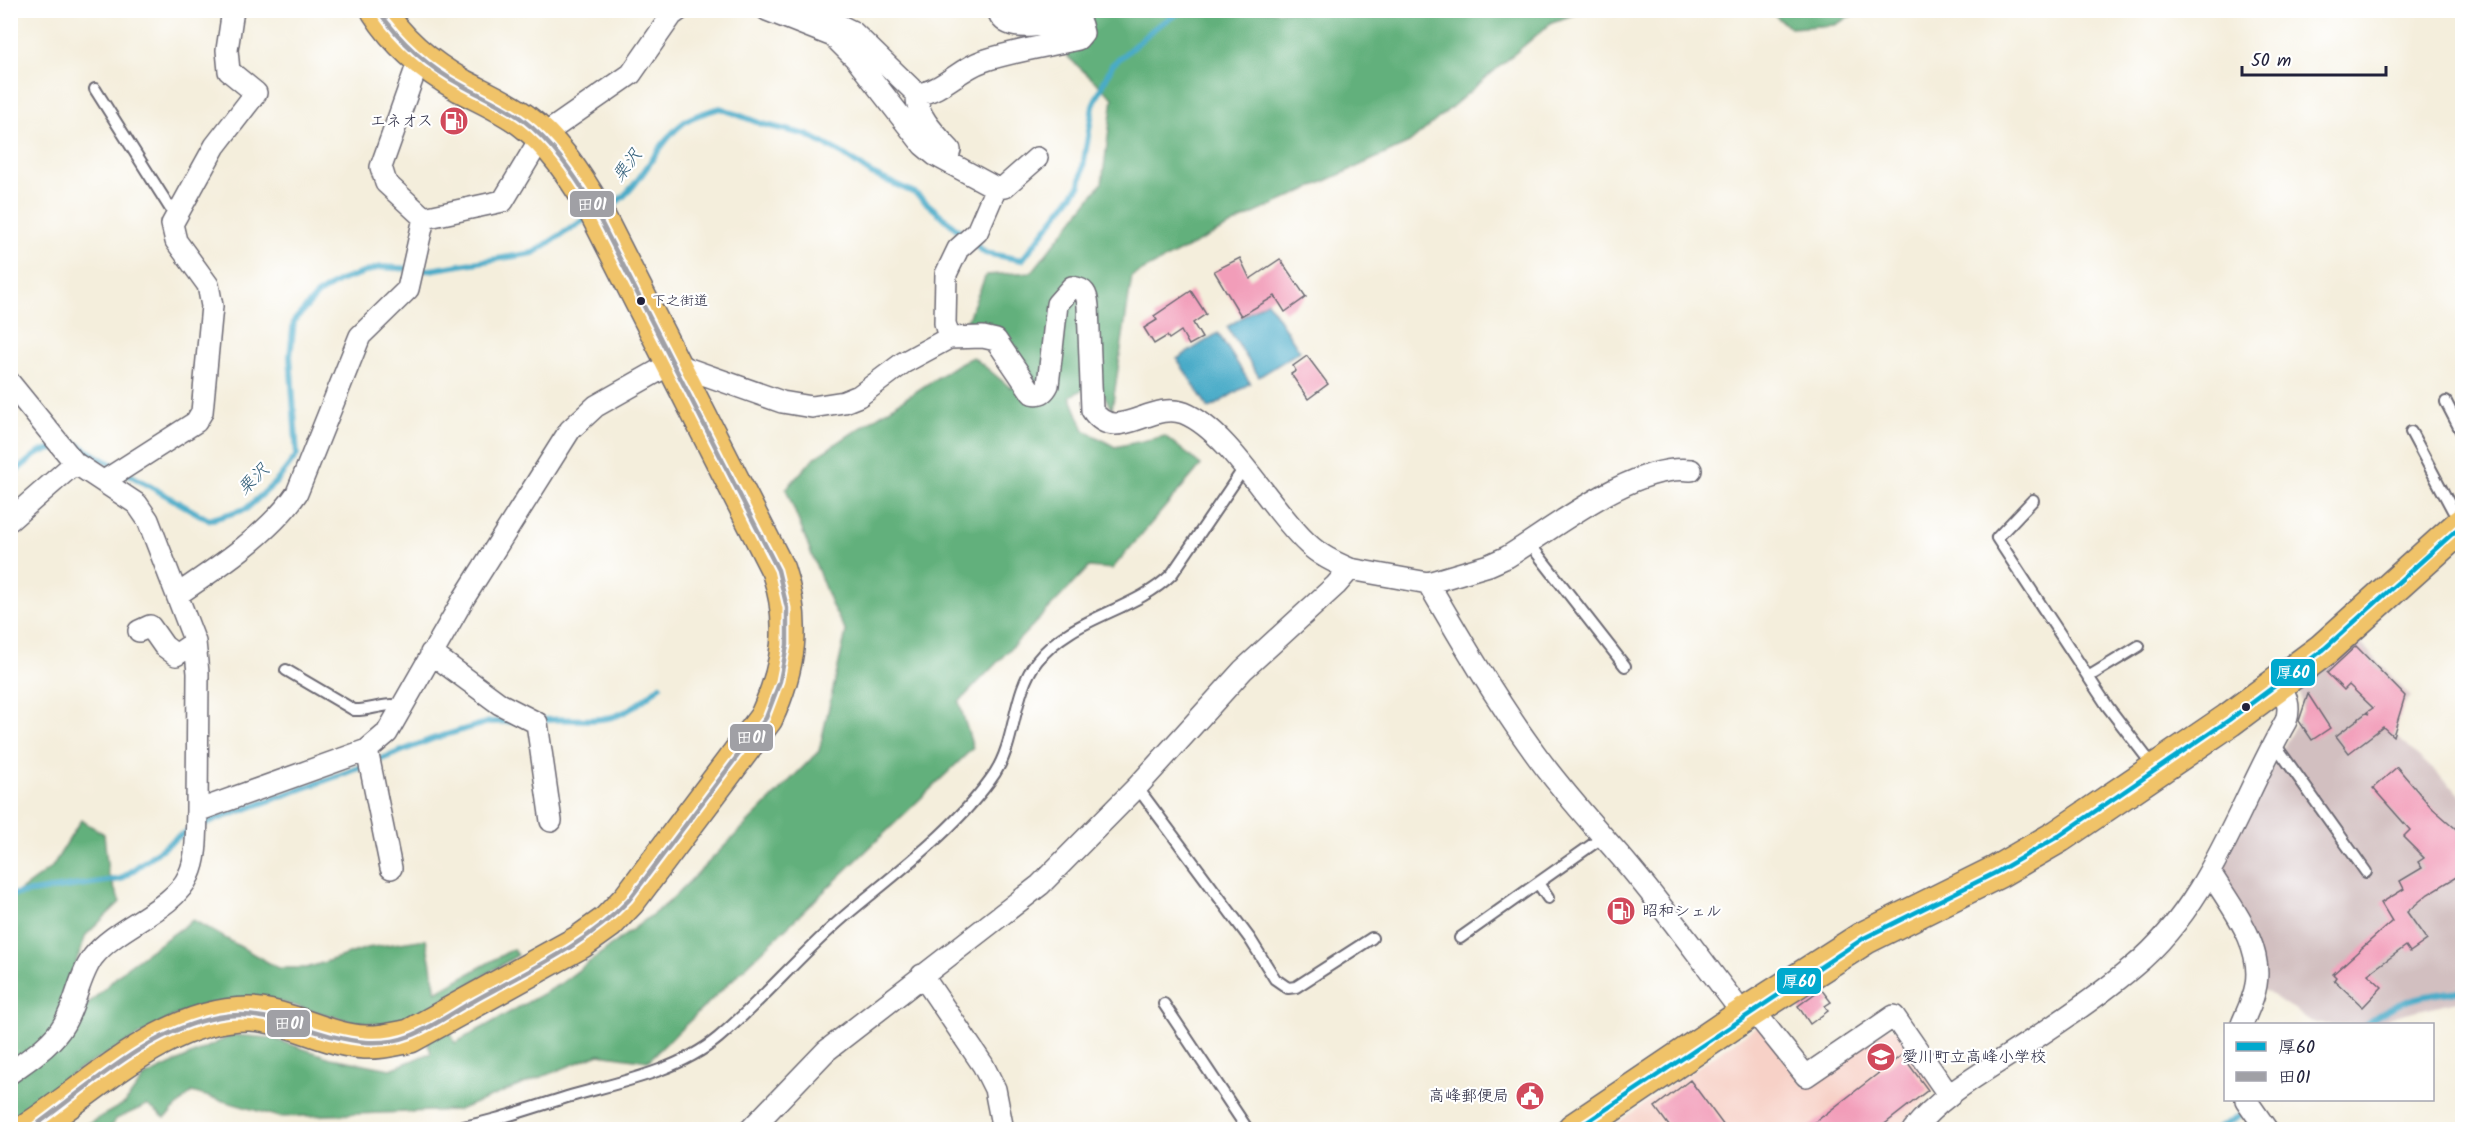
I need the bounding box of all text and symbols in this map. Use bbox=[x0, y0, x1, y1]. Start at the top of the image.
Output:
scale bar bbox=[2242, 39, 2386, 77]
text: 50 m bbox=[2251, 47, 2291, 76]
fuel station icon: エネオス bbox=[438, 105, 470, 137]
place label: エネオス bbox=[370, 109, 433, 134]
water label: 栗沢 bbox=[606, 142, 651, 189]
line badge: 田01 bbox=[569, 190, 615, 218]
text: 田01 bbox=[577, 193, 607, 218]
place label: 下之街道 bbox=[652, 290, 708, 312]
marker: 下之街道 bbox=[635, 295, 647, 307]
water label: 栗沢 bbox=[231, 456, 278, 503]
line badge: 厚60 bbox=[2270, 658, 2316, 687]
text: 厚60 bbox=[2277, 661, 2310, 686]
unlabelled marker bbox=[2240, 701, 2252, 713]
line badge: 田01 bbox=[729, 723, 774, 752]
text: 田01 bbox=[736, 726, 766, 751]
fuel station icon: 昭和シェル bbox=[1605, 895, 1637, 927]
place label: 昭和シェル bbox=[1642, 899, 1722, 924]
line badge: 厚60 bbox=[1776, 967, 1822, 995]
text: 厚60 bbox=[1783, 970, 1816, 995]
line badge: 田01 bbox=[266, 1009, 311, 1038]
text: 田01 bbox=[274, 1012, 304, 1037]
legend bbox=[2224, 1023, 2434, 1101]
text: 厚60 bbox=[2278, 1034, 2315, 1063]
school or university icon: 愛川町立高峰小学校 bbox=[1865, 1041, 1897, 1073]
place label: 愛川町立高峰小学校 bbox=[1902, 1045, 2046, 1070]
text: 田01 bbox=[2278, 1064, 2311, 1093]
public building icon: 高峰郵便局 bbox=[1514, 1080, 1546, 1112]
place label: 高峰郵便局 bbox=[1429, 1084, 1509, 1109]

